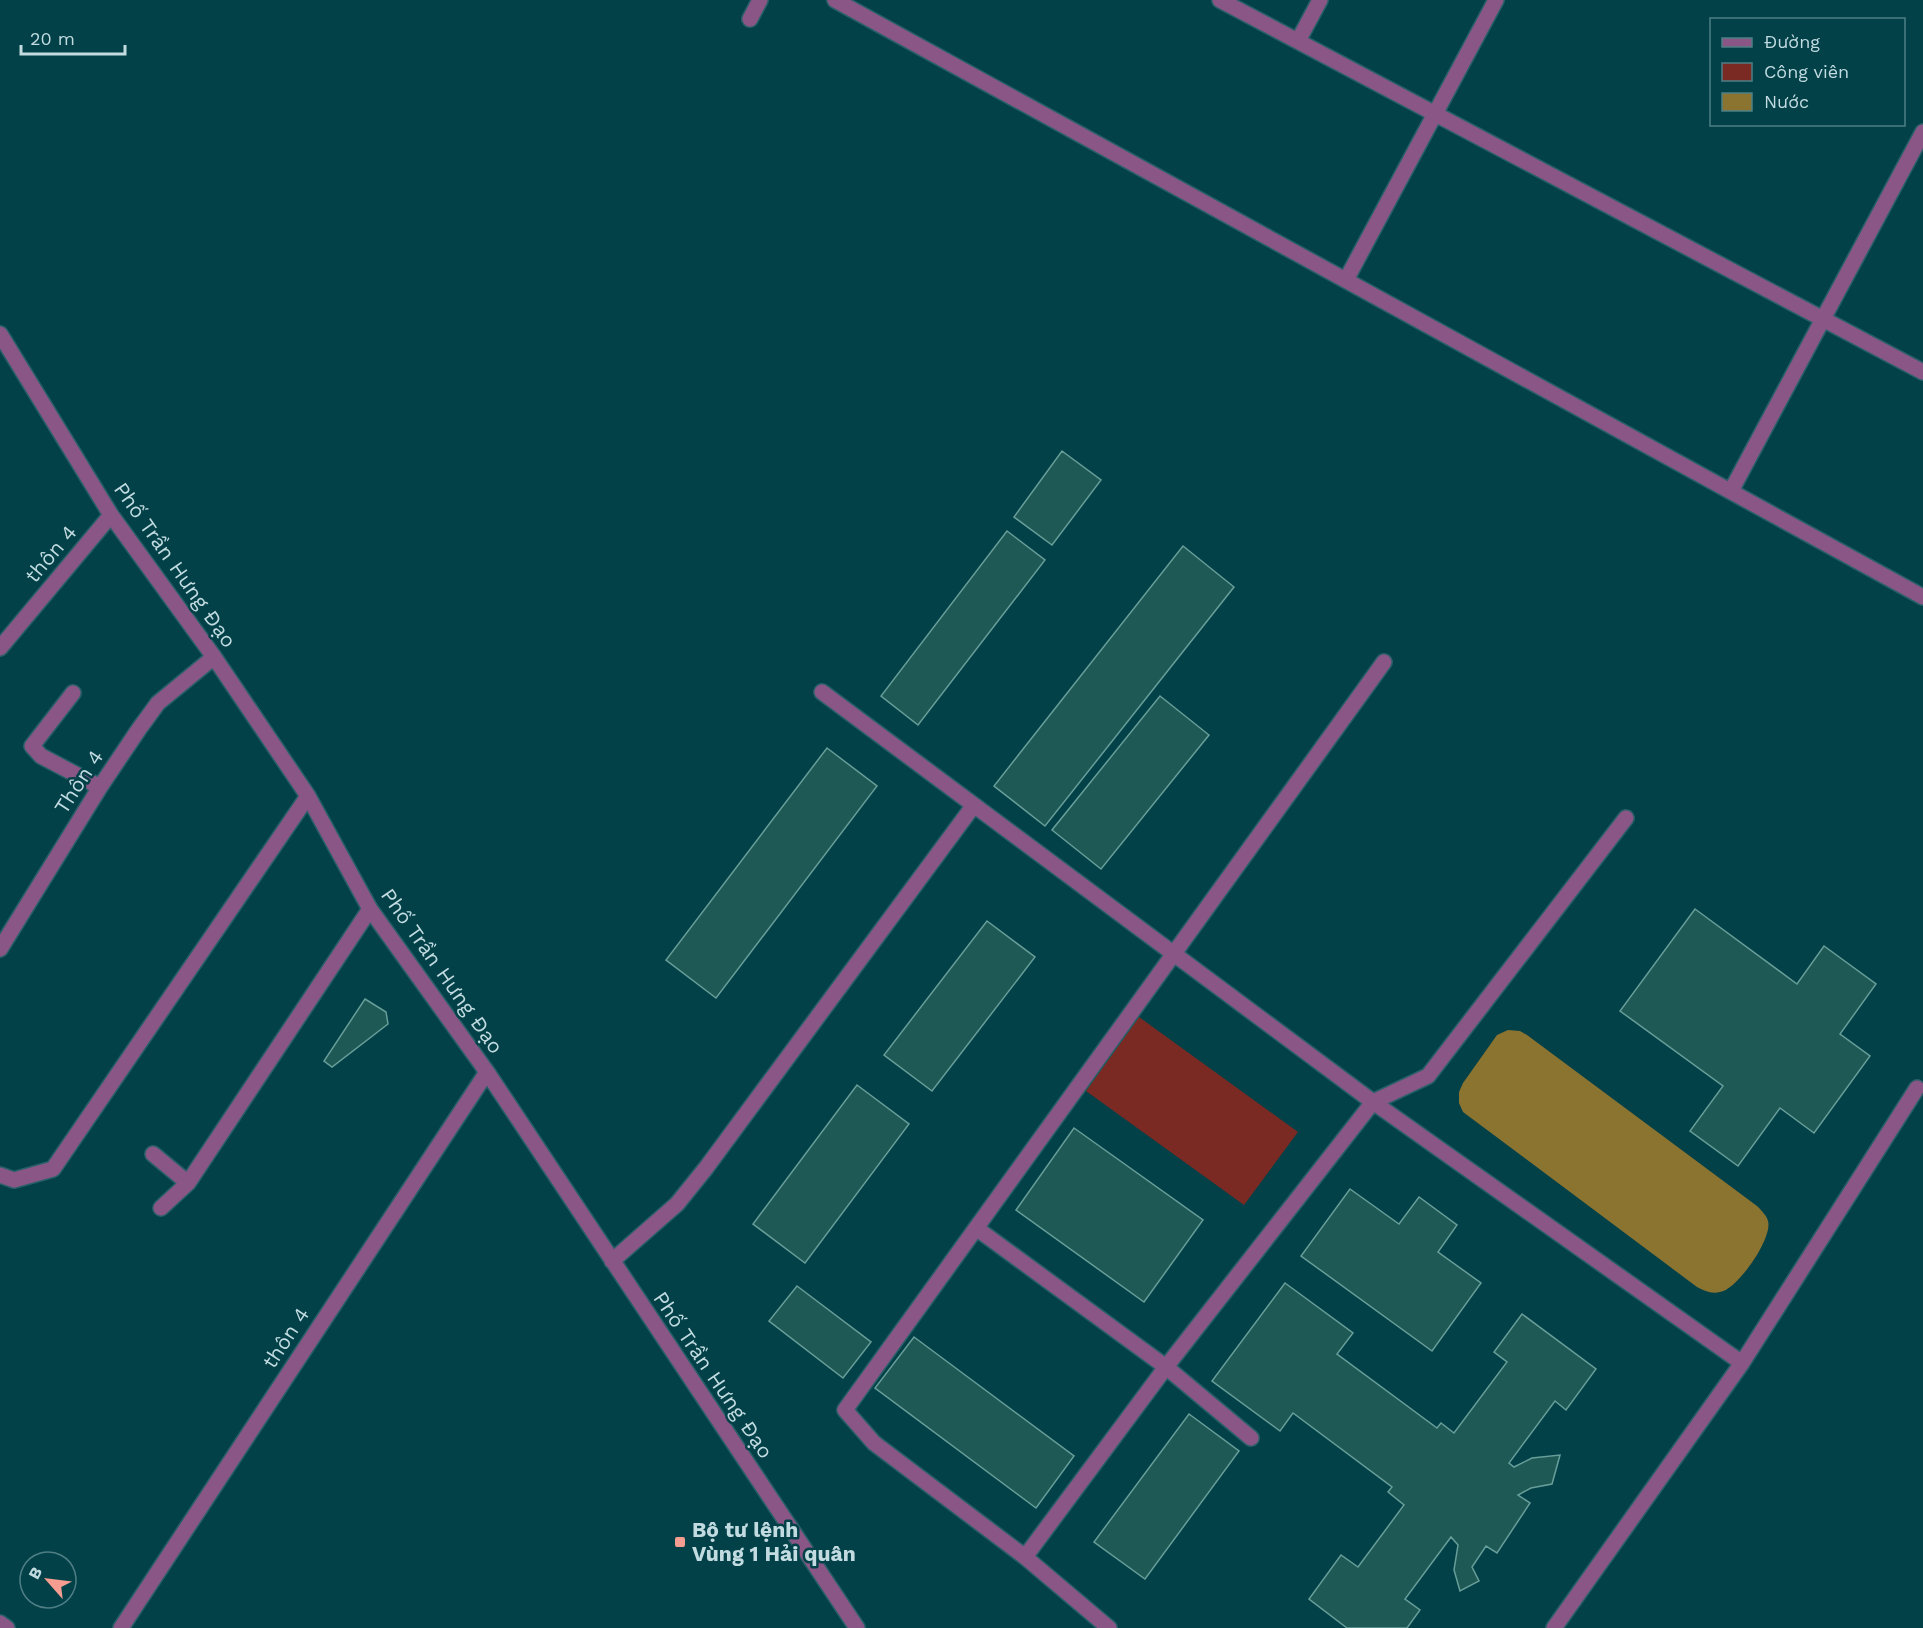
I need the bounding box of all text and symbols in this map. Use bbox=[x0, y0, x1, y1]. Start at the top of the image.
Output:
scale bar bbox=[21, 18, 124, 56]
legend bbox=[1710, 18, 1905, 126]
text: 20 m bbox=[30, 28, 75, 49]
text: Đường bbox=[1764, 31, 1820, 52]
text: Công viên bbox=[1764, 61, 1849, 82]
text: Nước bbox=[1764, 91, 1809, 112]
street label: Phố Trần Hưng Đạo bbox=[109, 477, 242, 652]
street label: thôn 4 bbox=[19, 520, 82, 588]
street label: Thôn 4 bbox=[49, 745, 108, 818]
street label: Phố Trần Hưng Đạo bbox=[376, 883, 509, 1058]
street label: Phố Trần Hưng Đạo bbox=[648, 1286, 779, 1463]
street label: thôn 4 bbox=[257, 1303, 314, 1373]
place label: Bộ tư lệnh Vùng 1 Hải quân bbox=[692, 1517, 856, 1566]
marker: Bộ tư lệnh Vùng 1 Hải quân bbox=[673, 1535, 687, 1549]
north arrow bbox=[18, 1550, 78, 1610]
text: B bbox=[24, 1564, 46, 1582]

